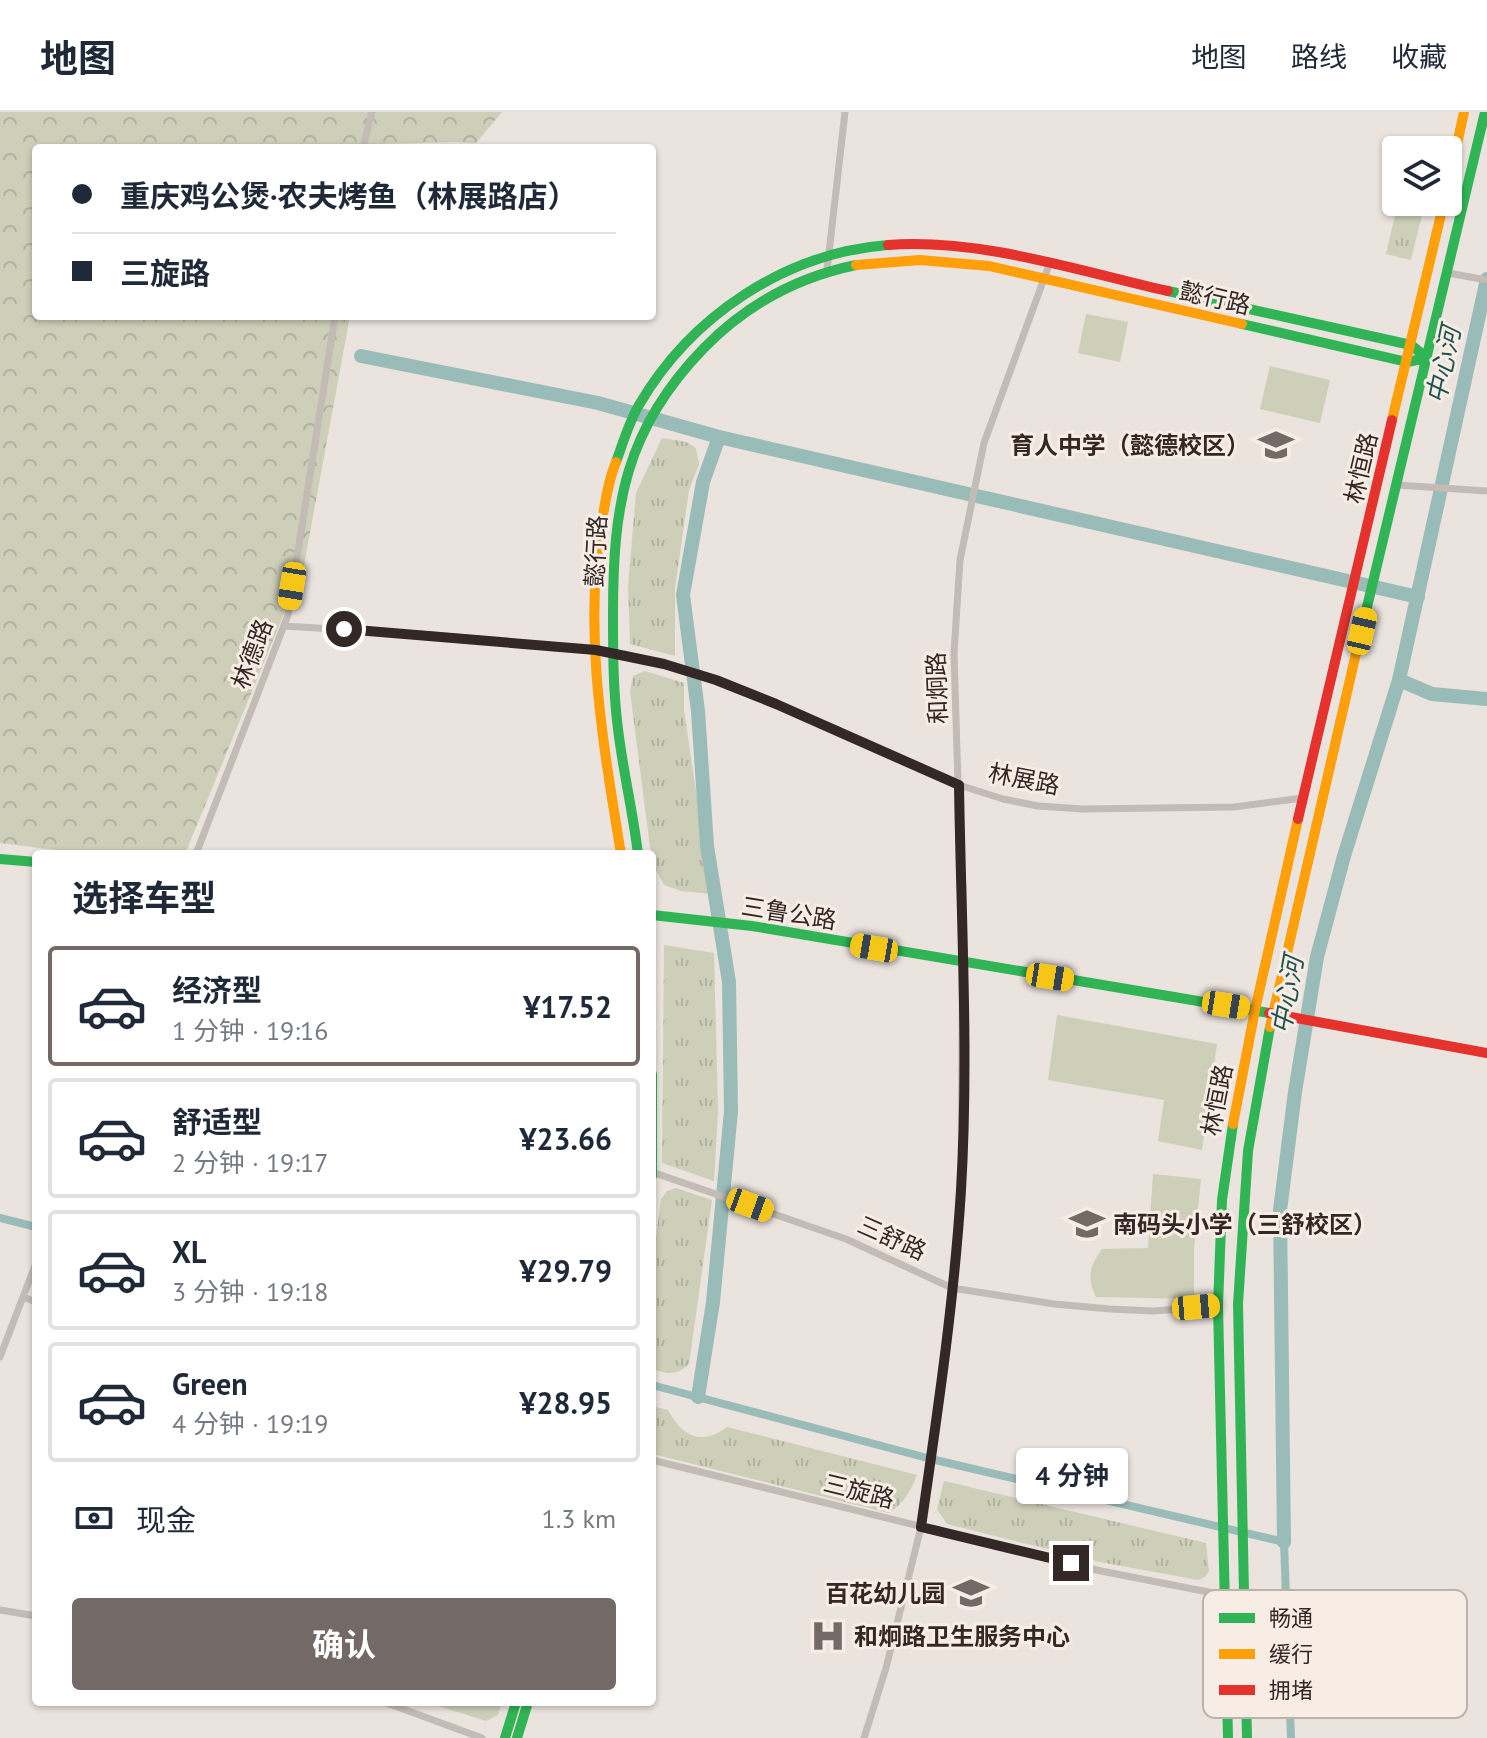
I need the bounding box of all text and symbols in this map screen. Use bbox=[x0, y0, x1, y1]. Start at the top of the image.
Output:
text: 地图 bbox=[40, 33, 116, 82]
text: 地图 bbox=[1191, 38, 1247, 75]
text: 路线 bbox=[1291, 38, 1347, 75]
text: 收藏 bbox=[1391, 38, 1447, 75]
map controls bbox=[1382, 136, 1462, 216]
button: layers bbox=[1382, 136, 1462, 216]
text: 重庆鸡公煲·农夫烤鱼（林展路店） bbox=[120, 176, 578, 215]
text: 三旋路 bbox=[120, 253, 210, 292]
street label: 懿行路 bbox=[1176, 275, 1254, 321]
water label: 中心河 bbox=[1419, 319, 1468, 407]
school or university icon: 育人中学（懿德校区） bbox=[1257, 426, 1295, 464]
street label: 林恒路 bbox=[1338, 429, 1384, 507]
place label: 育人中学（懿德校区） bbox=[1010, 430, 1250, 461]
street label: 懿行路 bbox=[579, 514, 613, 588]
car bbox=[276, 560, 308, 612]
car bbox=[1345, 605, 1379, 657]
route start bbox=[326, 611, 362, 647]
street label: 林德路 bbox=[225, 615, 279, 693]
street label: 和炯路 bbox=[920, 651, 954, 725]
street label: 林展路 bbox=[986, 757, 1062, 801]
text: 选择车型 bbox=[72, 874, 216, 921]
street label: 三鲁公路 bbox=[739, 890, 839, 936]
car bbox=[848, 932, 900, 964]
water label: 中心河 bbox=[1264, 949, 1311, 1036]
car bbox=[1024, 961, 1076, 993]
icon: car bbox=[76, 970, 148, 1042]
text: 经济型 bbox=[172, 970, 262, 1009]
text: ¥17.52 bbox=[523, 987, 612, 1026]
car bbox=[1200, 989, 1252, 1021]
text: 1 分钟 · 19:16 bbox=[172, 1014, 328, 1047]
street label: 林恒路 bbox=[1195, 1062, 1239, 1138]
icon: car bbox=[76, 1102, 148, 1174]
text: 舒适型 bbox=[172, 1102, 262, 1141]
text: ¥23.66 bbox=[520, 1119, 612, 1158]
text: 2 分钟 · 19:17 bbox=[172, 1146, 328, 1179]
car bbox=[723, 1186, 777, 1224]
school or university icon: 南码头小学（三舒校区） bbox=[1068, 1205, 1106, 1243]
street label: 三舒路 bbox=[853, 1209, 931, 1267]
place label: 南码头小学（三舒校区） bbox=[1113, 1209, 1377, 1240]
text: XL bbox=[172, 1232, 206, 1271]
icon: car bbox=[76, 1234, 148, 1306]
text: ¥29.79 bbox=[520, 1251, 612, 1290]
text: 3 分钟 · 19:18 bbox=[172, 1275, 328, 1308]
car bbox=[1171, 1293, 1221, 1321]
text: Green bbox=[172, 1364, 247, 1403]
icon: car bbox=[76, 1366, 148, 1438]
text: ¥28.95 bbox=[520, 1383, 612, 1422]
text: 4 分钟 · 19:19 bbox=[172, 1407, 328, 1440]
callout: 4 分钟 bbox=[1015, 1447, 1127, 1503]
text: 4 分钟 bbox=[1035, 1459, 1109, 1492]
street label: 三旋路 bbox=[820, 1467, 898, 1515]
icon: cash bbox=[72, 1496, 116, 1540]
text: 现金 bbox=[136, 1500, 196, 1539]
text: 1.3 km bbox=[542, 1502, 616, 1535]
route end bbox=[1053, 1545, 1089, 1581]
school or university icon: 百花幼儿园 bbox=[952, 1574, 990, 1612]
place label: 百花幼儿园 bbox=[825, 1578, 945, 1609]
legend bbox=[1203, 1590, 1467, 1718]
button: 确认 bbox=[72, 1598, 616, 1690]
text: 畅通 bbox=[1269, 1604, 1313, 1632]
hospital icon: 和炯路卫生服务中心 bbox=[809, 1617, 847, 1655]
place label: 和炯路卫生服务中心 bbox=[854, 1621, 1070, 1652]
text: 缓行 bbox=[1269, 1640, 1313, 1668]
text: 拥堵 bbox=[1269, 1676, 1313, 1704]

